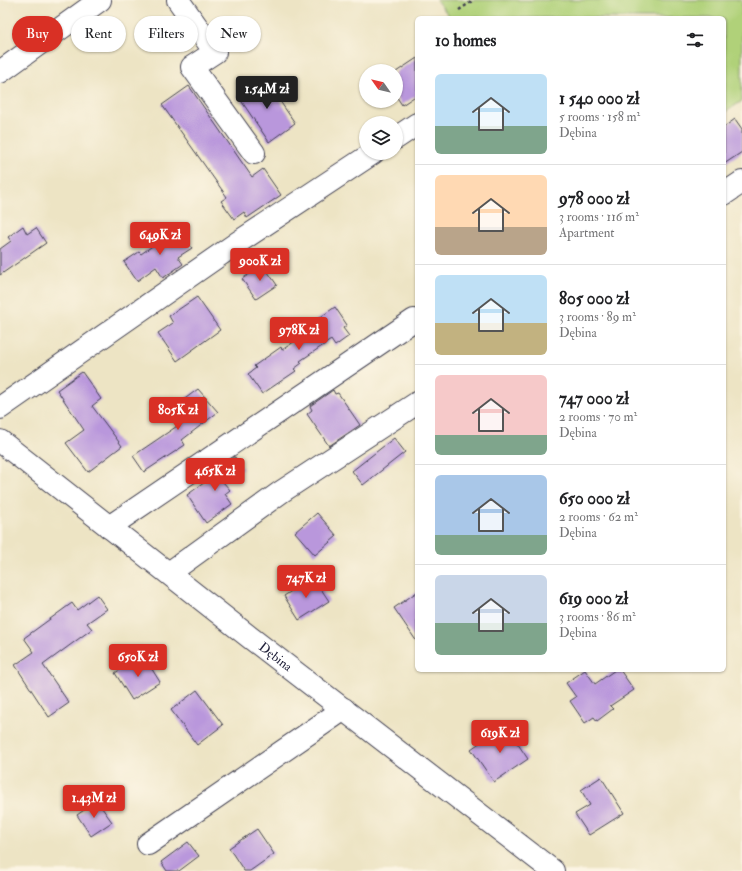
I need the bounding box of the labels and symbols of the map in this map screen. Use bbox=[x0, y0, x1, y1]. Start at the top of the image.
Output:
north arrow bbox=[359, 64, 403, 108]
pin: 1.54M zł bbox=[226, 76, 308, 110]
pin: 649K zł bbox=[123, 222, 197, 256]
pin: 900K zł bbox=[223, 248, 297, 282]
pin: 978K zł bbox=[262, 317, 336, 351]
pin: 805K zł bbox=[141, 397, 215, 431]
pin: 465K zł bbox=[178, 458, 252, 492]
pin: 747K zł bbox=[269, 565, 343, 599]
street label: Dębina bbox=[255, 639, 296, 675]
pin: 650K zł bbox=[101, 644, 175, 678]
pin: 619K zł bbox=[463, 720, 537, 754]
pin: 1.43M zł bbox=[53, 785, 135, 819]

